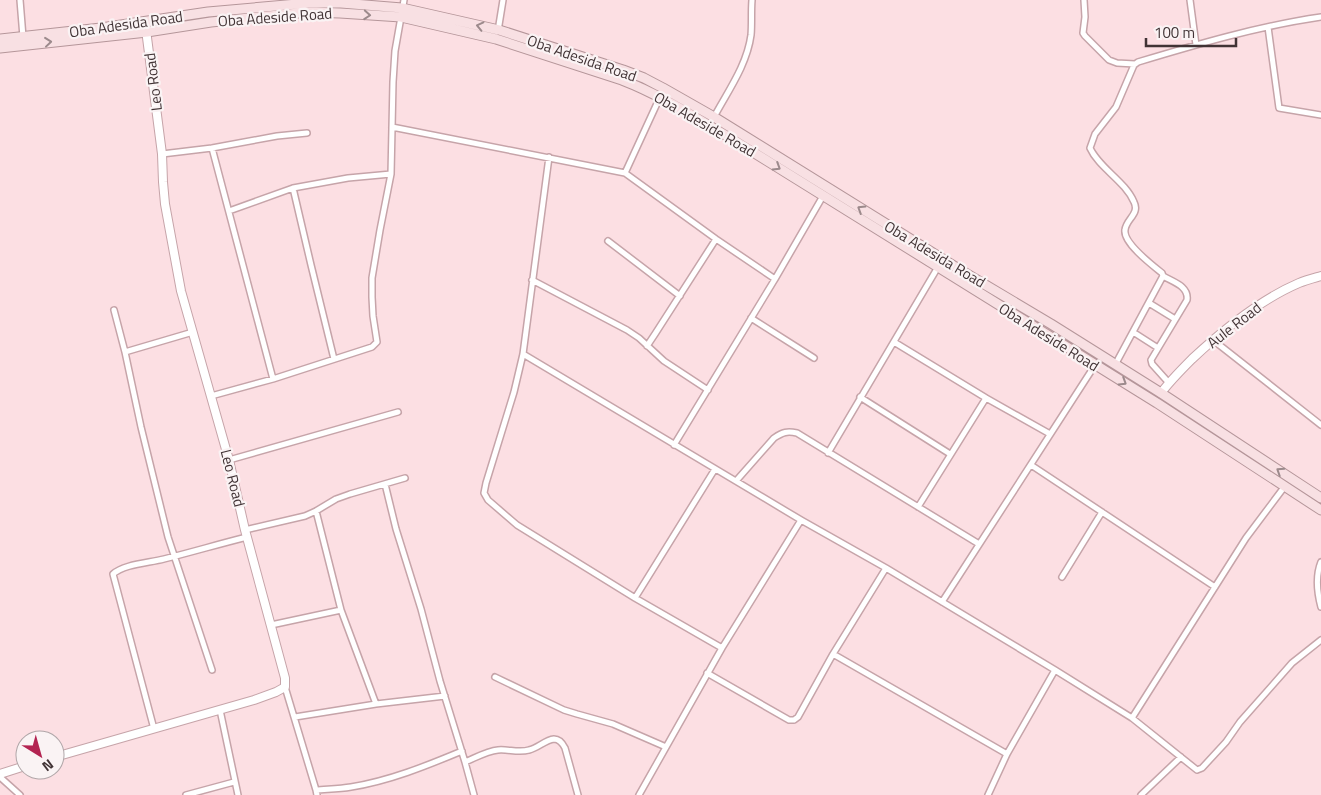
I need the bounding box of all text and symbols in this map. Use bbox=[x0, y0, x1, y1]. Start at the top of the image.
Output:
street label: Oba Adeside Road bbox=[217, 2, 333, 32]
street label: Oba Adesida Road bbox=[68, 5, 184, 43]
one-way arrow bbox=[363, 9, 371, 20]
scale bar bbox=[1146, 15, 1236, 47]
one-way arrow bbox=[476, 21, 485, 32]
text: 100 m bbox=[1154, 21, 1195, 44]
street label: Oba Adesida Road bbox=[524, 28, 640, 88]
one-way arrow bbox=[45, 37, 53, 48]
street label: Leo Road bbox=[138, 52, 168, 112]
street label: Oba Adeside Road bbox=[650, 85, 760, 163]
one-way arrow bbox=[771, 160, 780, 170]
one-way arrow bbox=[857, 205, 866, 215]
street label: Oba Adesida Road bbox=[880, 215, 990, 293]
street label: Aule Road bbox=[1202, 296, 1266, 354]
street label: Oba Adeside Road bbox=[994, 297, 1104, 377]
one-way arrow bbox=[1117, 376, 1126, 386]
street label: Leo Road bbox=[215, 447, 251, 509]
one-way arrow bbox=[1276, 468, 1285, 478]
north arrow bbox=[15, 730, 65, 780]
text: N bbox=[38, 754, 58, 777]

